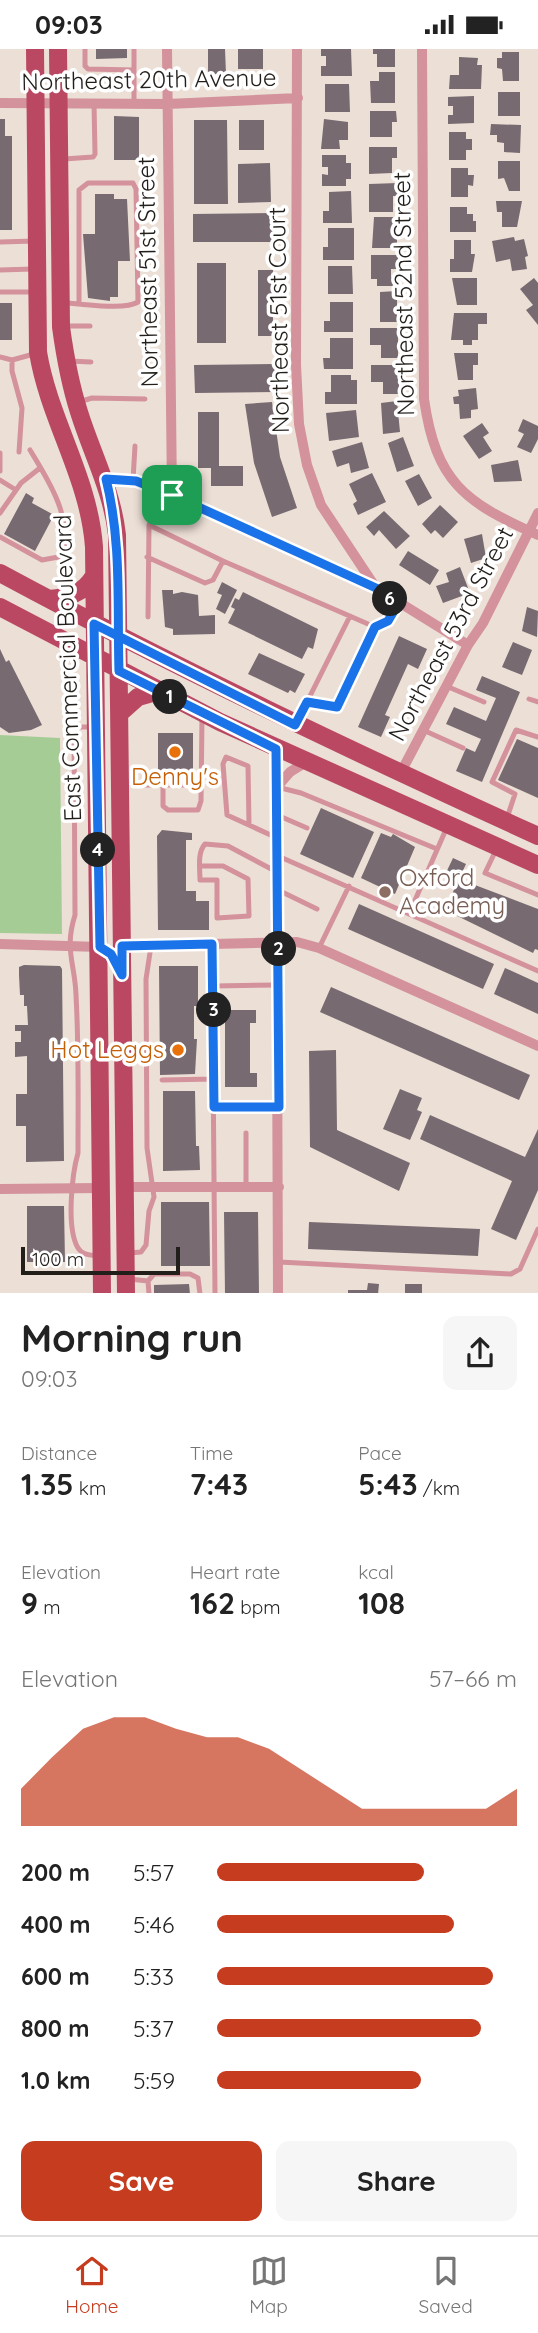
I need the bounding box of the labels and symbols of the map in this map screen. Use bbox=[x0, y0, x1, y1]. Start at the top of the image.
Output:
street label: Northeast 20th Avenue bbox=[21, 62, 277, 96]
street label: Northeast 51st Street bbox=[130, 156, 164, 388]
street label: Northeast 52nd Street bbox=[386, 172, 420, 416]
street label: Northeast 51st Court bbox=[261, 207, 295, 433]
pin bbox=[142, 465, 202, 525]
street label: East Commercial Boulevard bbox=[47, 514, 87, 822]
street label: Northeast 53rd Street bbox=[381, 521, 519, 746]
pin: 6 bbox=[372, 581, 408, 617]
pin: 1 bbox=[152, 679, 188, 715]
marker: Denny's bbox=[167, 744, 183, 760]
place label: Denny's bbox=[131, 761, 219, 791]
pin: 4 bbox=[80, 833, 116, 867]
place label: Oxford Academy bbox=[399, 862, 505, 920]
marker: Oxford Academy bbox=[377, 884, 393, 900]
pin: 2 bbox=[262, 932, 296, 967]
pin: 3 bbox=[196, 993, 232, 1027]
place label: Hot Leggs bbox=[50, 1034, 164, 1064]
marker: Hot Leggs bbox=[170, 1042, 186, 1058]
scale bar bbox=[21, 1245, 180, 1276]

